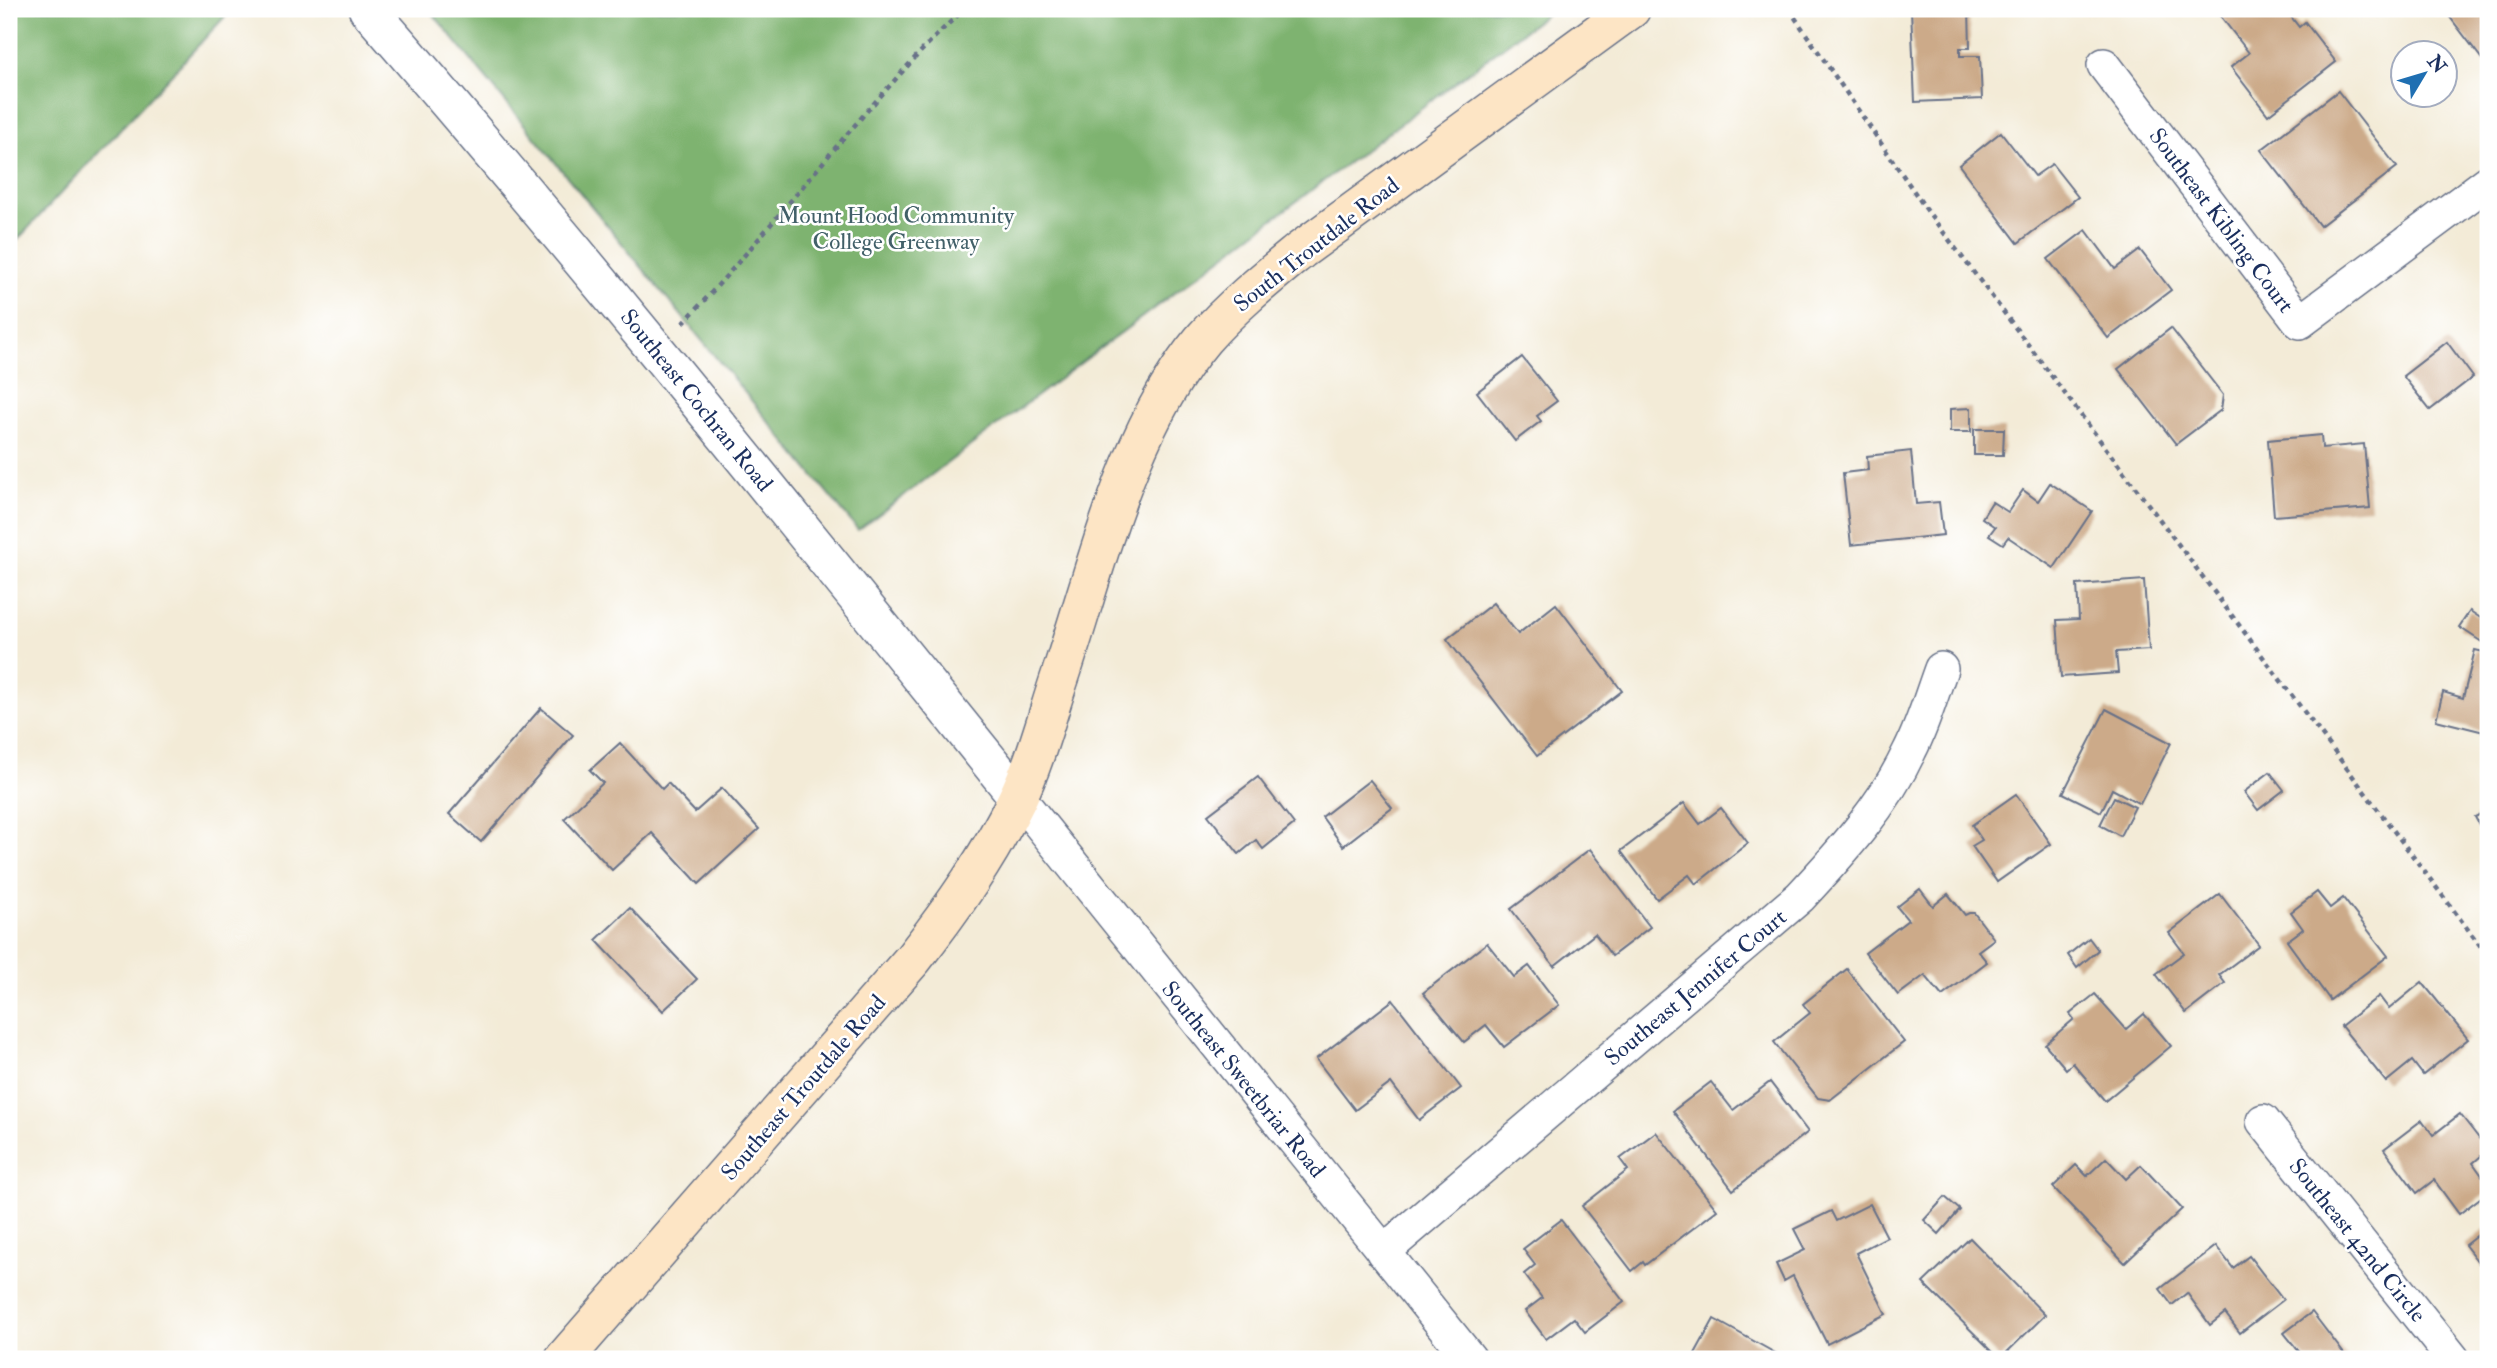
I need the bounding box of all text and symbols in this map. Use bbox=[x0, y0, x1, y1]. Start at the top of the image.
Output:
north arrow bbox=[2388, 38, 2458, 108]
text: N bbox=[2421, 49, 2452, 79]
street label: Southeast Kibling Court bbox=[2143, 122, 2300, 318]
street label: South Troutdale Road bbox=[1228, 171, 1405, 318]
park label: Mount Hood Community College Greenway bbox=[778, 201, 1015, 256]
street label: Southeast Cochran Road bbox=[614, 303, 779, 497]
street label: Southeast Jennifer Court bbox=[1598, 903, 1792, 1072]
street label: Southeast Sweetbriar Road bbox=[1155, 975, 1332, 1183]
street label: Southeast Troutdale Road bbox=[715, 988, 892, 1186]
street label: Southeast 42nd Circle bbox=[2283, 1153, 2433, 1328]

